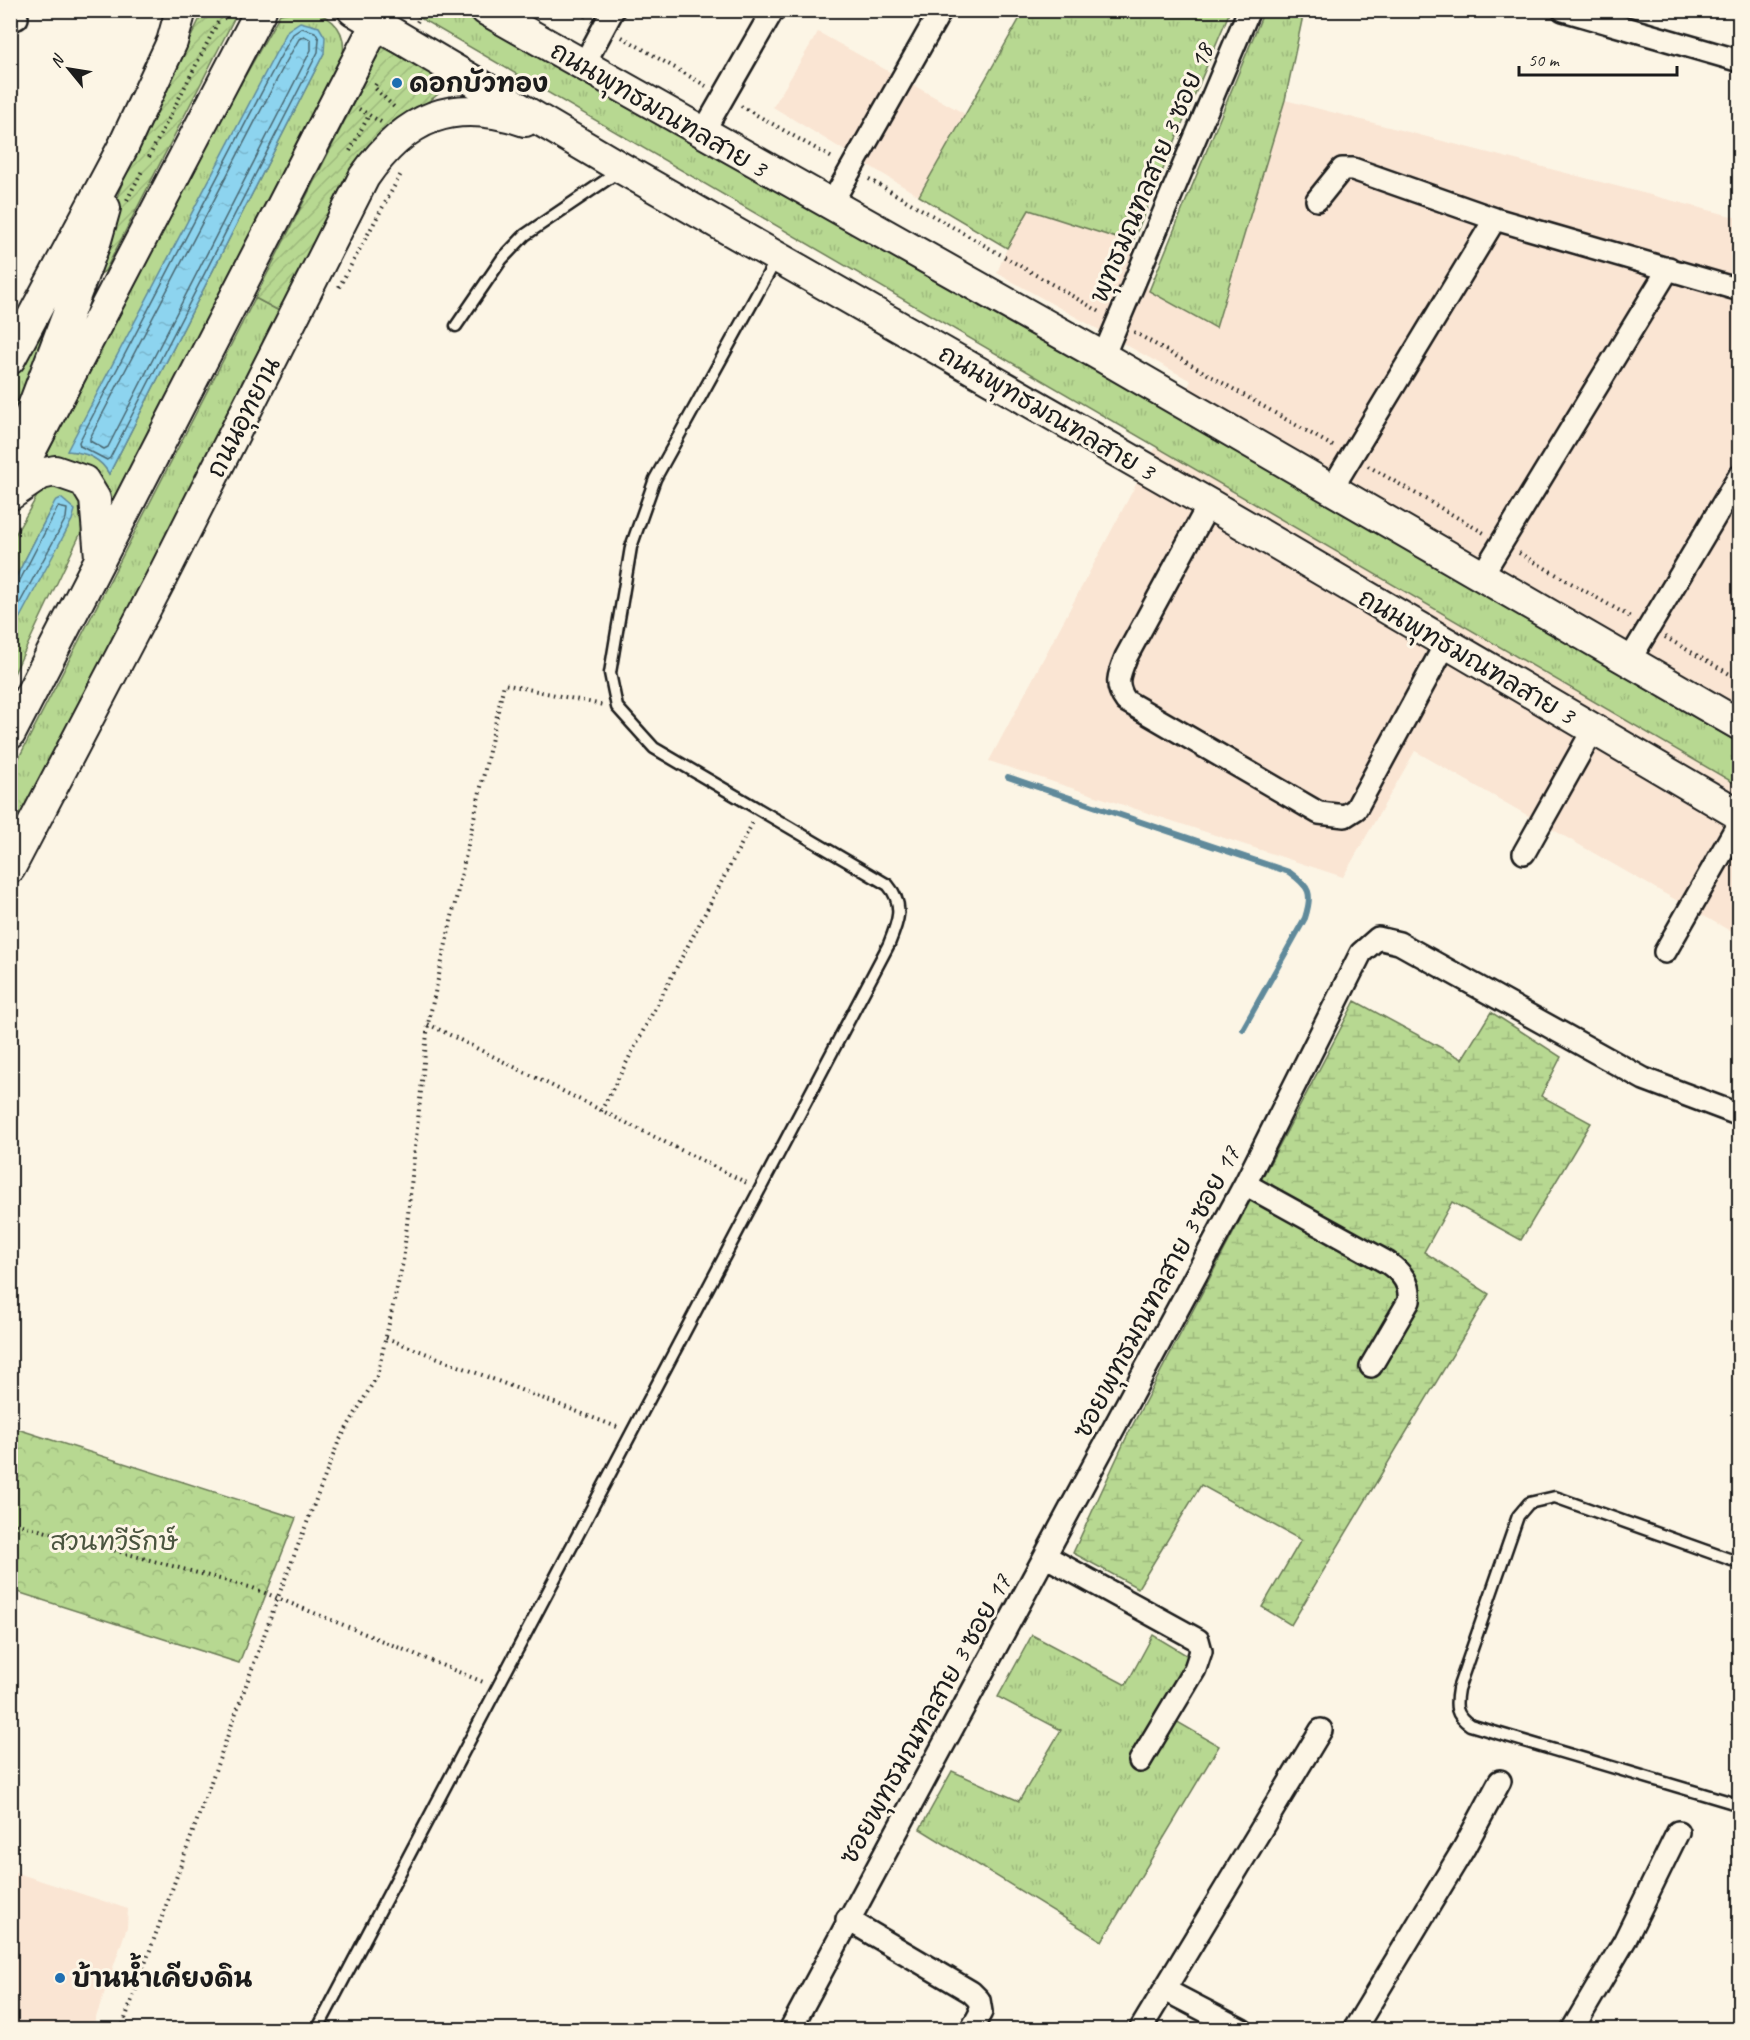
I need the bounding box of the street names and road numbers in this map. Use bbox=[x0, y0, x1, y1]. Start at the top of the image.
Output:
street label: ถนนพุทธมณฑลสาย 3 bbox=[544, 34, 775, 188]
street label: พุทธมณฑลสาย 3 ซอย 18 bbox=[1082, 37, 1224, 308]
street label: ถนนพุทธมณฑลสาย 3 bbox=[932, 337, 1163, 491]
street label: ถนนอุทยาน bbox=[199, 351, 290, 484]
street label: ถนนพุทธมณฑลสาย 3 bbox=[1352, 581, 1583, 735]
street label: ซอยพุทธมณฑลสาย 3 ซอย 17 bbox=[1065, 1139, 1250, 1445]
street label: ซอยพุทธมณฑลสาย 3 ซอย 17 bbox=[832, 1568, 1021, 1871]

